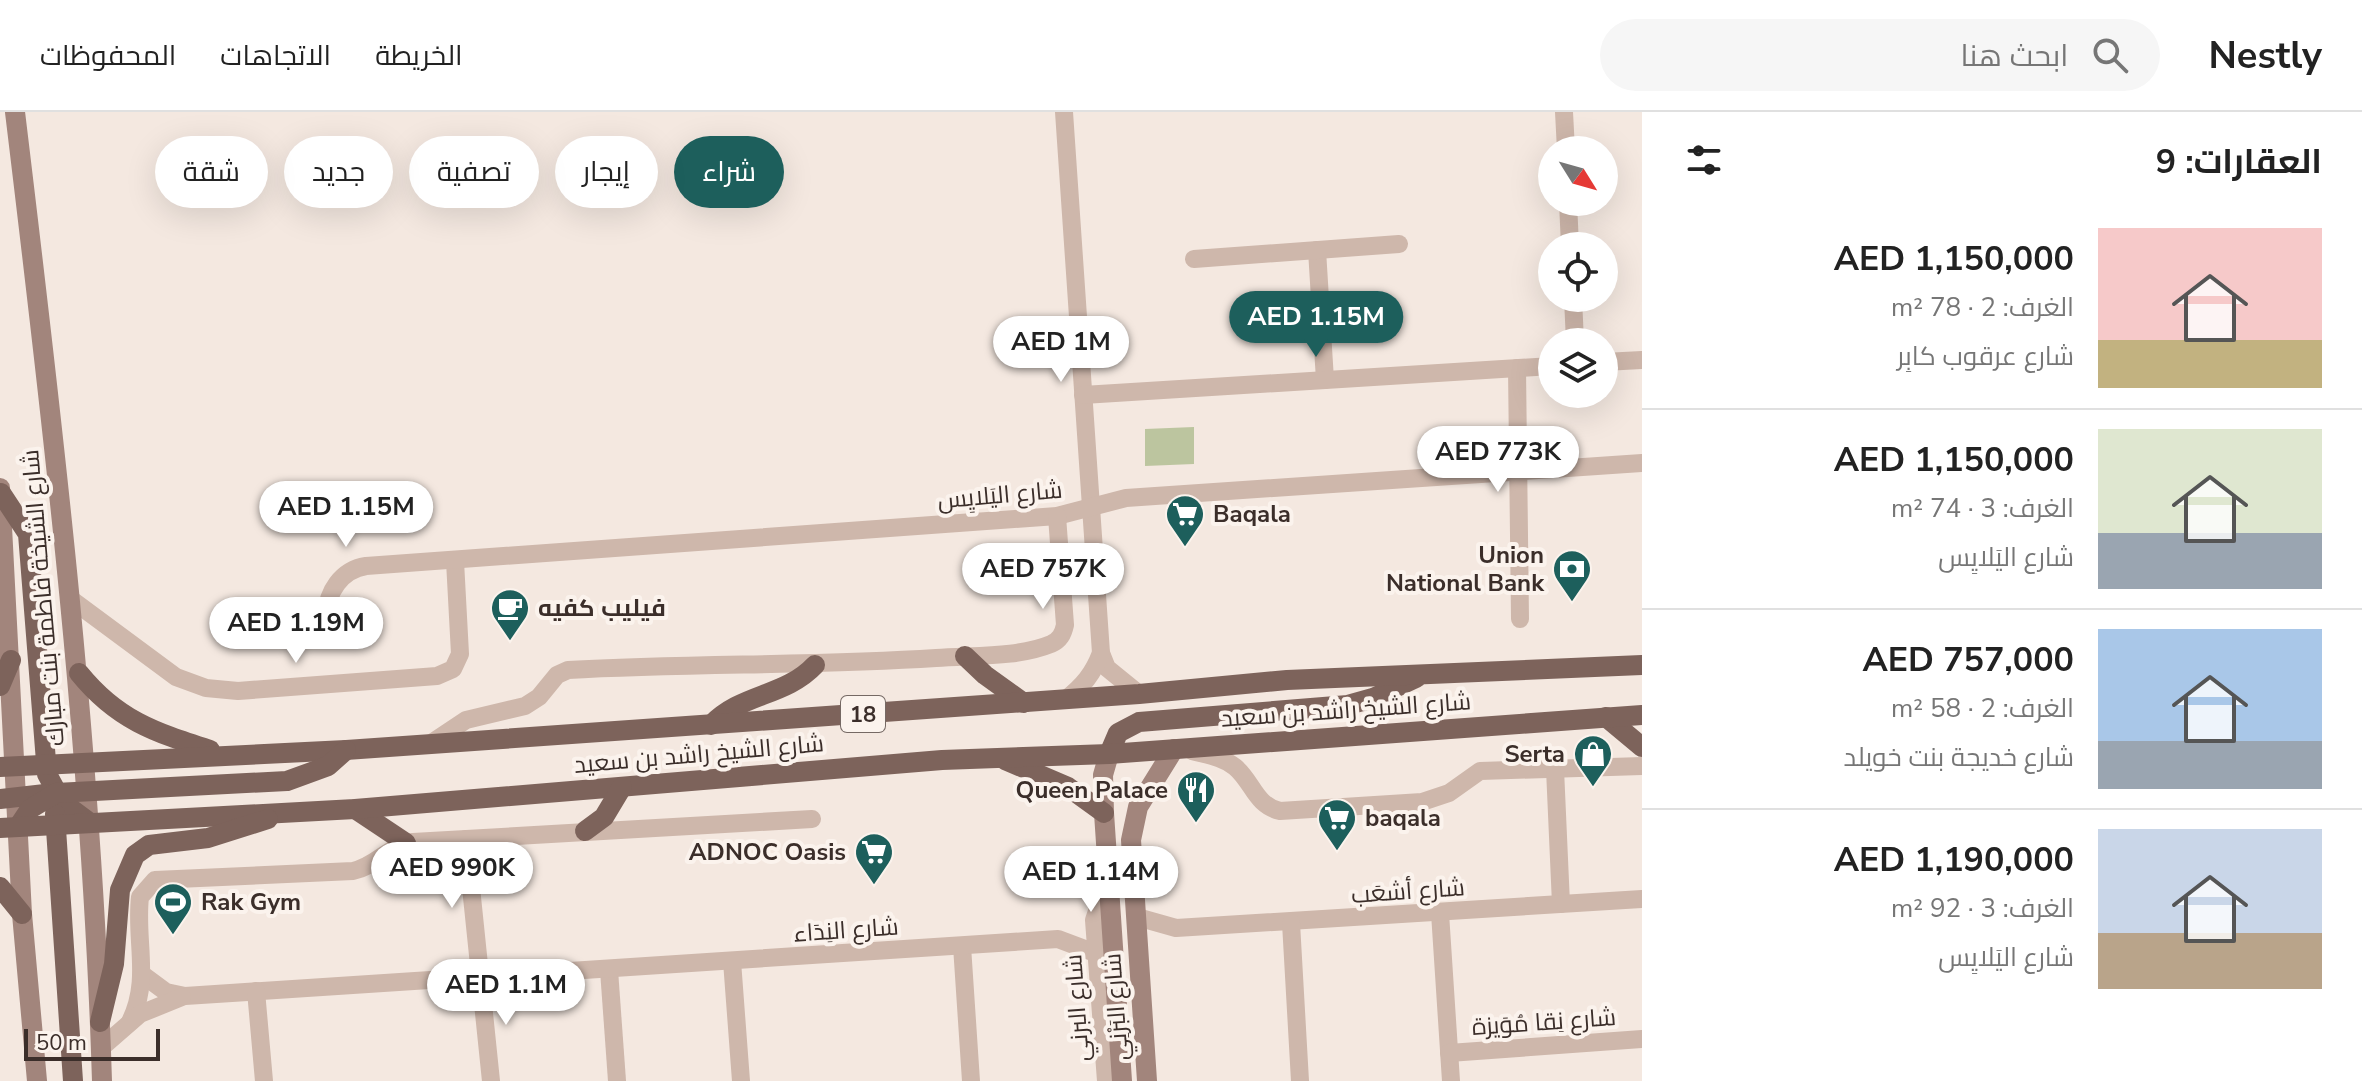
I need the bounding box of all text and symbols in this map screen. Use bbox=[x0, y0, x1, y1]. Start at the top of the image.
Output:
search box bbox=[1600, 19, 2160, 91]
text: Nestly bbox=[2208, 30, 2322, 81]
icon: search bbox=[2088, 33, 2132, 77]
text: ابحث هنا bbox=[1960, 36, 2068, 77]
text: المحفوظات bbox=[40, 37, 176, 75]
text: الاتجاهات bbox=[220, 37, 331, 75]
text: الخريطة bbox=[375, 37, 463, 75]
chip: شقة bbox=[155, 136, 268, 208]
chip: جديد bbox=[284, 136, 393, 208]
chip: تصفية bbox=[409, 136, 539, 208]
chip: إيجار bbox=[555, 136, 658, 208]
chip: شراء bbox=[674, 136, 784, 208]
north arrow bbox=[1538, 136, 1618, 216]
map controls bbox=[1538, 136, 1618, 408]
icon: filters bbox=[1682, 138, 1726, 182]
text: العقارات: 9 bbox=[2156, 139, 2322, 185]
button: locate bbox=[1538, 232, 1618, 312]
text: AED 1,150,000 bbox=[1834, 236, 2074, 282]
icon: home bbox=[2162, 260, 2258, 356]
text: الغرف: 2 · 78 m² bbox=[1891, 290, 2074, 325]
pin: AED 1.15M bbox=[1224, 291, 1408, 359]
text: AED 1.15M bbox=[1247, 299, 1385, 334]
pin: AED 1M bbox=[996, 316, 1126, 384]
text: AED 1M bbox=[1011, 324, 1111, 359]
button: layers bbox=[1538, 328, 1618, 408]
text: شارع عرقوب كابِر bbox=[1897, 339, 2074, 374]
pin: AED 773K bbox=[1415, 426, 1581, 494]
text: AED 773K bbox=[1435, 434, 1561, 469]
text: AED 1,150,000 bbox=[1834, 437, 2074, 483]
street label: شارع الشيخة فاطمة بنت مبارك bbox=[14, 448, 72, 748]
icon: home bbox=[2162, 461, 2258, 557]
street label: شارع اليَلايِس bbox=[936, 474, 1064, 516]
pin: AED 1.15M bbox=[254, 481, 438, 549]
text: AED 1.15M bbox=[277, 489, 415, 524]
text: الغرف: 3 · 74 m² bbox=[1891, 491, 2074, 526]
supermarket icon: Baqala bbox=[1164, 493, 1206, 548]
place label: Baqala bbox=[1213, 498, 1291, 530]
place label: Union National Bank bbox=[1386, 539, 1545, 599]
text: شارع اليَلايِس bbox=[1938, 540, 2074, 575]
pin: AED 757K bbox=[960, 543, 1126, 611]
bank icon: Union National Bank bbox=[1551, 548, 1593, 603]
text: AED 757K bbox=[980, 551, 1106, 586]
cafe icon: فيليب كفيه bbox=[489, 587, 531, 642]
place label: فيليب كفيه bbox=[538, 592, 666, 624]
pin: AED 1.19M bbox=[204, 597, 388, 665]
text: AED 1.19M bbox=[227, 605, 365, 640]
text: AED 757,000 bbox=[1862, 637, 2074, 683]
icon: home bbox=[2162, 661, 2258, 757]
street label: شارع الشيخ راشد بن سعيد bbox=[1220, 685, 1472, 735]
text: الغرف: 2 · 58 m² bbox=[1891, 691, 2074, 726]
road number: 18 bbox=[841, 696, 885, 732]
street label: شارع الشيخ راشد بن سعيد bbox=[573, 727, 825, 781]
shop icon: Serta bbox=[1572, 733, 1614, 788]
place label: Serta bbox=[1504, 738, 1565, 770]
text: شارع خديجة بنت خويلد bbox=[1843, 740, 2074, 775]
restaurant icon: Queen Palace bbox=[1175, 769, 1217, 824]
place label: Queen Palace bbox=[1016, 774, 1168, 806]
supermarket icon: baqala bbox=[1316, 797, 1358, 852]
place label: baqala bbox=[1365, 802, 1441, 834]
supermarket icon: ADNOC Oasis bbox=[853, 831, 895, 886]
place label: ADNOC Oasis bbox=[689, 836, 846, 868]
text: AED 1,190,000 bbox=[1834, 837, 2074, 883]
pin: AED 990K bbox=[369, 842, 535, 910]
pin: AED 1.14M bbox=[999, 846, 1183, 914]
text: AED 990K bbox=[389, 850, 515, 885]
text: AED 1.14M bbox=[1022, 854, 1160, 889]
icon: home bbox=[2162, 861, 2258, 957]
street label: شارع أشعَب bbox=[1350, 871, 1466, 911]
sports icon: Rak Gym bbox=[152, 881, 194, 936]
place label: Rak Gym bbox=[201, 886, 301, 918]
text: الغرف: 3 · 92 m² bbox=[1891, 891, 2074, 926]
street label: شارع النِدَاء bbox=[792, 910, 900, 950]
text: شارع اليَلايِس bbox=[1938, 940, 2074, 975]
street label: شارع البَرْنِي bbox=[1096, 952, 1139, 1062]
street label: شارع البرني bbox=[1057, 953, 1100, 1063]
pin: AED 1.1M bbox=[423, 959, 589, 1027]
text: AED 1.1M bbox=[445, 967, 567, 1002]
street label: شارع نِقا مُوَيزة bbox=[1471, 1001, 1617, 1043]
scale bar bbox=[24, 1025, 160, 1061]
text: 50 m bbox=[36, 1028, 87, 1058]

